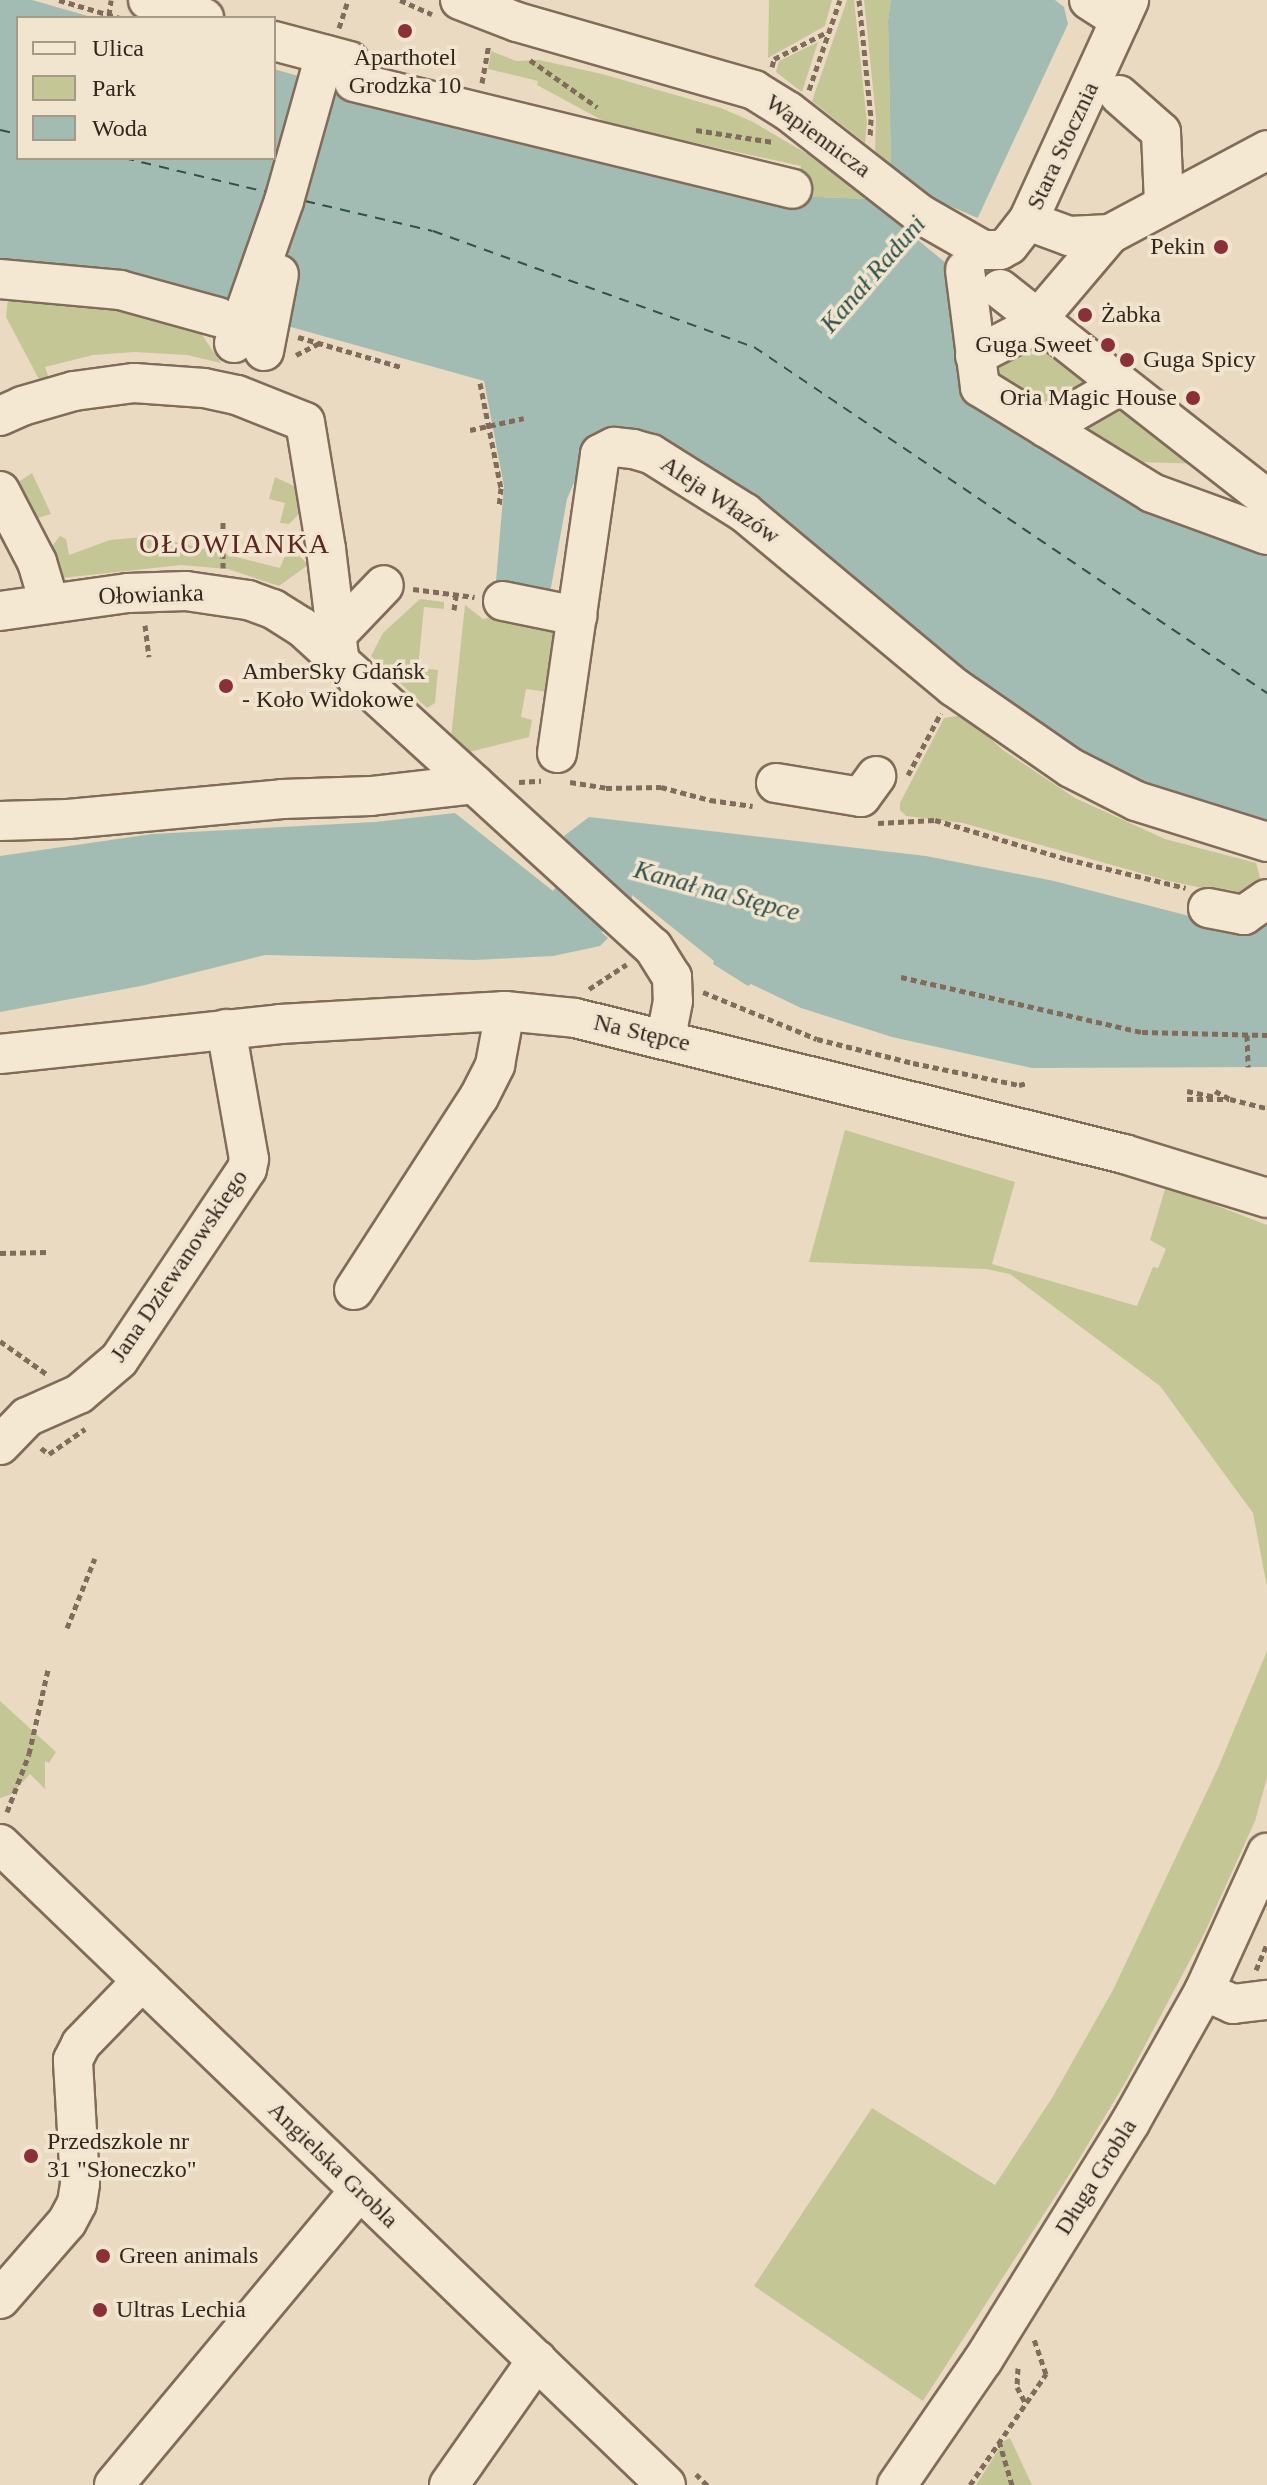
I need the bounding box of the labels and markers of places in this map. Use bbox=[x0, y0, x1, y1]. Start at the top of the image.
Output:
marker: Aparthotel Grodzka 10 bbox=[396, 22, 414, 40]
place label: Aparthotel Grodzka 10 bbox=[349, 44, 461, 100]
place label: Pekin bbox=[1150, 233, 1205, 261]
marker: Pekin bbox=[1212, 238, 1230, 256]
place label: Żabka bbox=[1101, 301, 1161, 329]
marker: Żabka bbox=[1076, 306, 1094, 324]
place label: Guga Sweet bbox=[975, 331, 1092, 359]
marker: Guga Sweet bbox=[1099, 336, 1117, 354]
place label: Guga Spicy bbox=[1143, 346, 1256, 374]
marker: Guga Spicy bbox=[1118, 351, 1136, 369]
place label: Oria Magic House bbox=[1000, 384, 1177, 412]
marker: Oria Magic House bbox=[1184, 389, 1202, 407]
place label: AmberSky Gdańsk - Koło Widokowe bbox=[242, 658, 425, 714]
marker: AmberSky Gdańsk - Koło Widokowe bbox=[217, 677, 235, 695]
place label: Przedszkole nr 31 "Słoneczko" bbox=[47, 2128, 197, 2184]
marker: Przedszkole nr 31 "Słoneczko" bbox=[22, 2147, 40, 2165]
place label: Green animals bbox=[119, 2242, 258, 2270]
marker: Green animals bbox=[94, 2247, 112, 2265]
place label: Ultras Lechia bbox=[116, 2296, 246, 2324]
marker: Ultras Lechia bbox=[91, 2301, 109, 2319]

